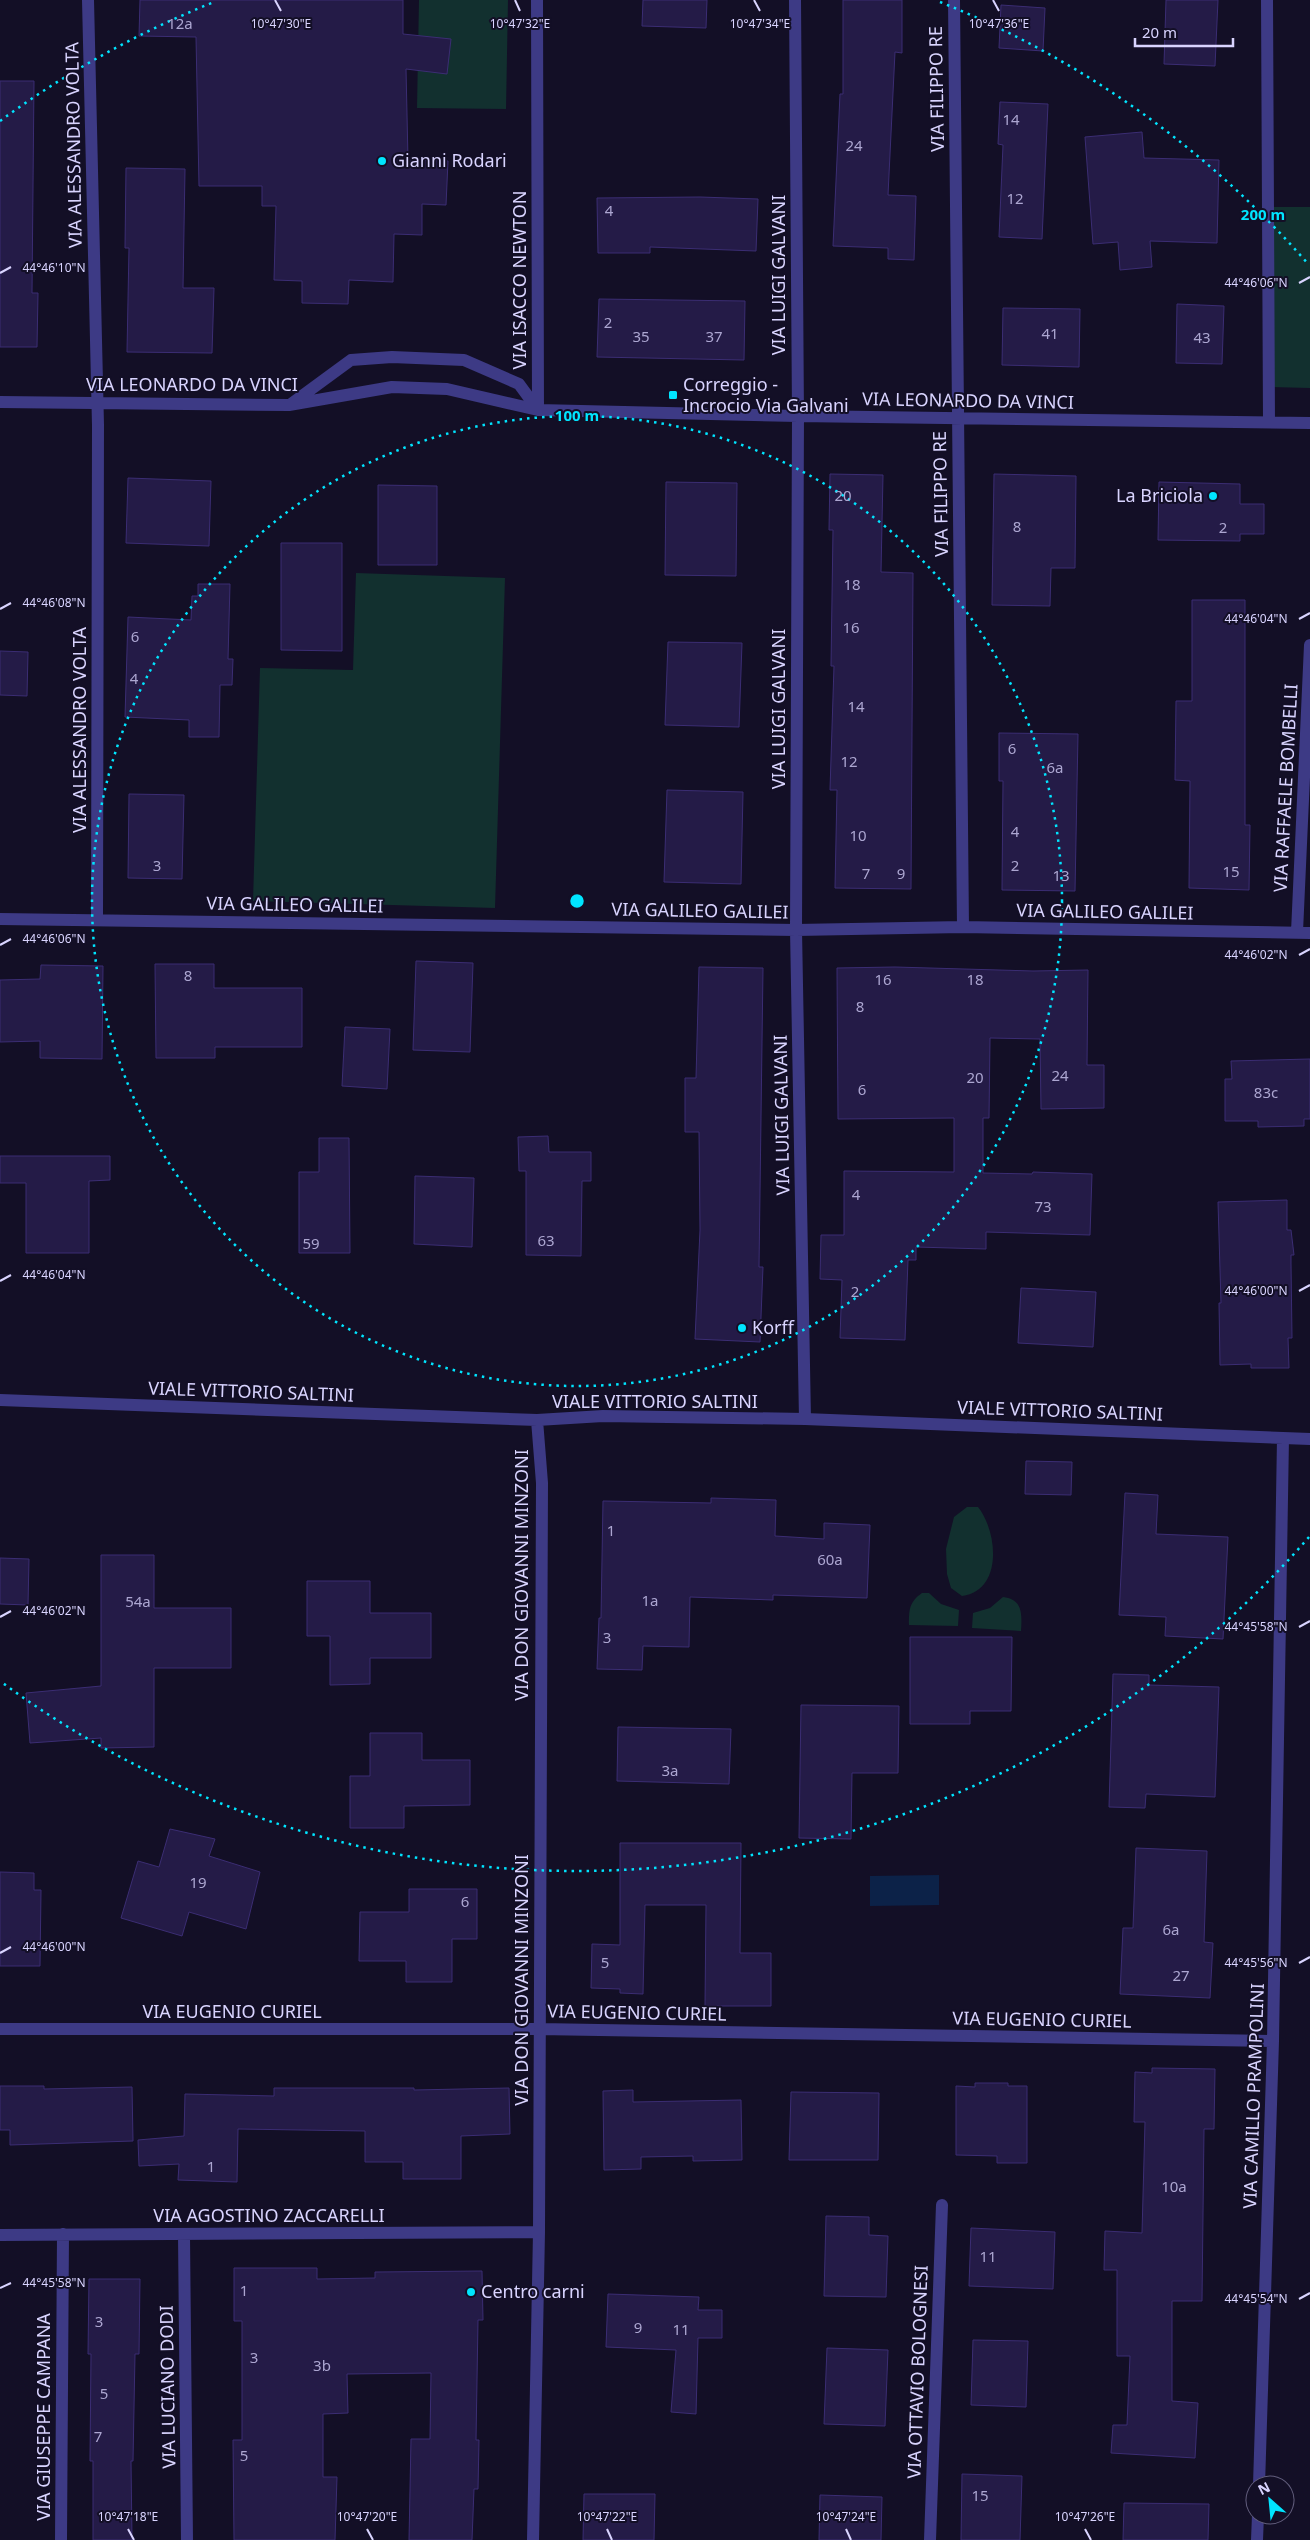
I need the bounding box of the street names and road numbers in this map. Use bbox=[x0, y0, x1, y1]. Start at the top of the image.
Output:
street label: VIA FILIPPO RE bbox=[923, 26, 949, 152]
street label: VIA ALESSANDRO VOLTA bbox=[59, 41, 87, 248]
street label: VIA ISACCO NEWTON bbox=[507, 191, 531, 369]
street label: VIA LUIGI GALVANI bbox=[766, 195, 790, 355]
street label: VIA LEONARDO DA VINCI bbox=[86, 372, 298, 396]
street label: VIA LEONARDO DA VINCI bbox=[862, 386, 1074, 414]
street label: VIA FILIPPO RE bbox=[927, 431, 953, 557]
street label: VIA ALESSANDRO VOLTA bbox=[67, 626, 91, 833]
street label: VIA LUIGI GALVANI bbox=[766, 629, 790, 789]
street label: VIA RAFFAELE BOMBELLI bbox=[1268, 683, 1302, 893]
street label: VIA GALILEO GALILEI bbox=[206, 890, 384, 918]
street label: VIA GALILEO GALILEI bbox=[611, 896, 789, 924]
street label: VIA GALILEO GALILEI bbox=[1016, 897, 1194, 925]
street label: VIA LUIGI GALVANI bbox=[768, 1035, 794, 1195]
street label: VIALE VITTORIO SALTINI bbox=[148, 1375, 354, 1407]
street label: VIALE VITTORIO SALTINI bbox=[552, 1389, 758, 1413]
street label: VIALE VITTORIO SALTINI bbox=[957, 1394, 1163, 1426]
street label: VIA DON GIOVANNI MINZONI bbox=[509, 1449, 533, 1701]
street label: VIA DON GIOVANNI MINZONI bbox=[509, 1854, 533, 2106]
street label: VIA CAMILLO PRAMPOLINI bbox=[1237, 1983, 1269, 2209]
street label: VIA EUGENIO CURIEL bbox=[547, 1998, 727, 2026]
street label: VIA EUGENIO CURIEL bbox=[142, 1999, 322, 2023]
street label: VIA EUGENIO CURIEL bbox=[952, 2005, 1132, 2033]
street label: VIA AGOSTINO ZACCARELLI bbox=[153, 2203, 385, 2227]
street label: VIA OTTAVIO BOLOGNESI bbox=[901, 2265, 933, 2479]
street label: VIA LUCIANO DODI bbox=[154, 2305, 180, 2469]
street label: VIA GIUSEPPE CAMPANA bbox=[31, 2313, 55, 2521]

